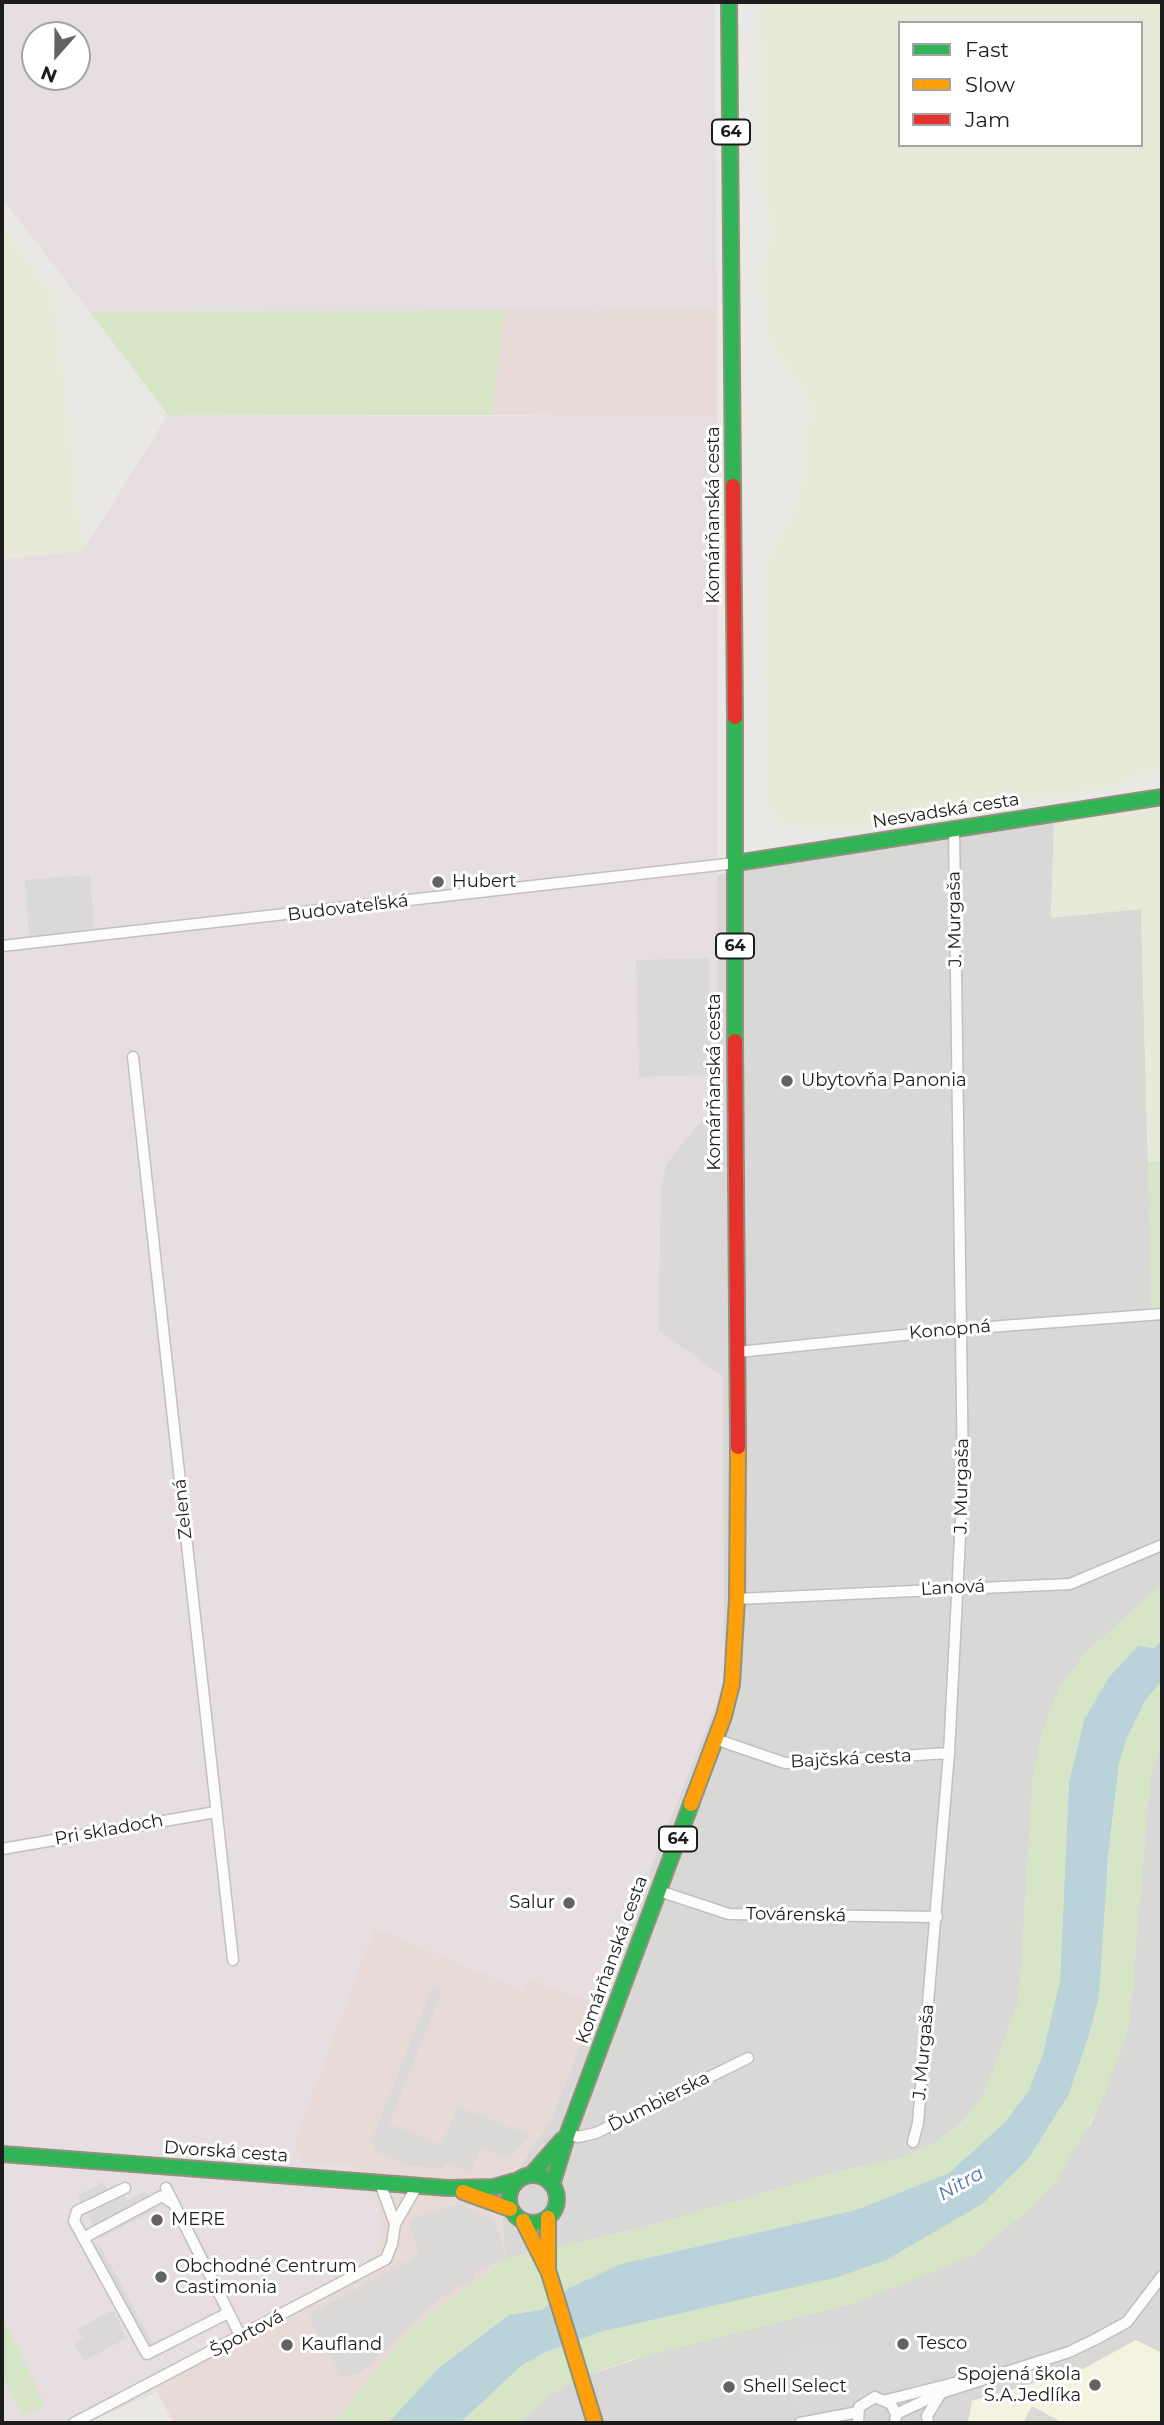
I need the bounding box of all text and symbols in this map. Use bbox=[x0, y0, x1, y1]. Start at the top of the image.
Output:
north arrow bbox=[21, 21, 91, 91]
legend bbox=[898, 21, 1143, 147]
text: Fast bbox=[965, 37, 1009, 62]
text: N bbox=[38, 61, 60, 88]
text: Slow bbox=[965, 72, 1015, 97]
text: Jam bbox=[965, 107, 1010, 132]
road number: 64 bbox=[712, 120, 750, 144]
street label: Komárňanská cesta bbox=[703, 426, 725, 604]
street label: Nesvadská cesta bbox=[871, 789, 1021, 833]
place label: Hubert bbox=[452, 871, 517, 893]
street label: J. Murgaša bbox=[943, 871, 967, 967]
marker: Hubert bbox=[430, 874, 446, 890]
street label: Budovateľská bbox=[286, 890, 410, 926]
road number: 64 bbox=[716, 934, 754, 958]
street label: Komárňanská cesta bbox=[704, 993, 726, 1171]
place label: Ubytovňa Panonia bbox=[801, 1070, 967, 1092]
marker: Ubytovňa Panonia bbox=[779, 1073, 795, 1089]
street label: Konopná bbox=[908, 1316, 992, 1344]
street label: J. Murgaša bbox=[950, 1438, 974, 1534]
street label: Zelená bbox=[169, 1478, 197, 1540]
street label: Ľanová bbox=[920, 1576, 986, 1600]
street label: Bajčská cesta bbox=[790, 1745, 912, 1773]
street label: Pri skladoch bbox=[53, 1810, 165, 1850]
road number: 64 bbox=[659, 1826, 697, 1852]
street label: Komárňanská cesta bbox=[572, 1873, 652, 2047]
place label: Salur bbox=[509, 1892, 555, 1914]
marker: Salur bbox=[561, 1895, 577, 1911]
street label: Továrenská bbox=[746, 1903, 846, 1927]
street label: J. Murgaša bbox=[909, 2003, 939, 2101]
street label: Ďumbierska bbox=[605, 2067, 713, 2137]
street label: Dvorská cesta bbox=[163, 2137, 289, 2167]
water label: Nitra bbox=[934, 2162, 988, 2206]
place label: MERE bbox=[171, 2209, 225, 2231]
marker: MERE bbox=[149, 2212, 165, 2228]
place label: Obchodné Centrum Castimonia bbox=[175, 2256, 357, 2298]
marker: Obchodné Centrum Castimonia bbox=[153, 2269, 169, 2285]
street label: Športová bbox=[207, 2306, 287, 2362]
place label: Tesco bbox=[917, 2333, 967, 2355]
place label: Kaufland bbox=[301, 2334, 382, 2356]
marker: Tesco bbox=[895, 2336, 911, 2352]
marker: Kaufland bbox=[279, 2337, 295, 2353]
place label: Spojená škola S.A.Jedlíka bbox=[957, 2364, 1081, 2406]
place label: Shell Select bbox=[743, 2376, 847, 2398]
marker: Spojená škola S.A.Jedlíka bbox=[1087, 2377, 1103, 2393]
marker: Shell Select bbox=[721, 2379, 737, 2395]

